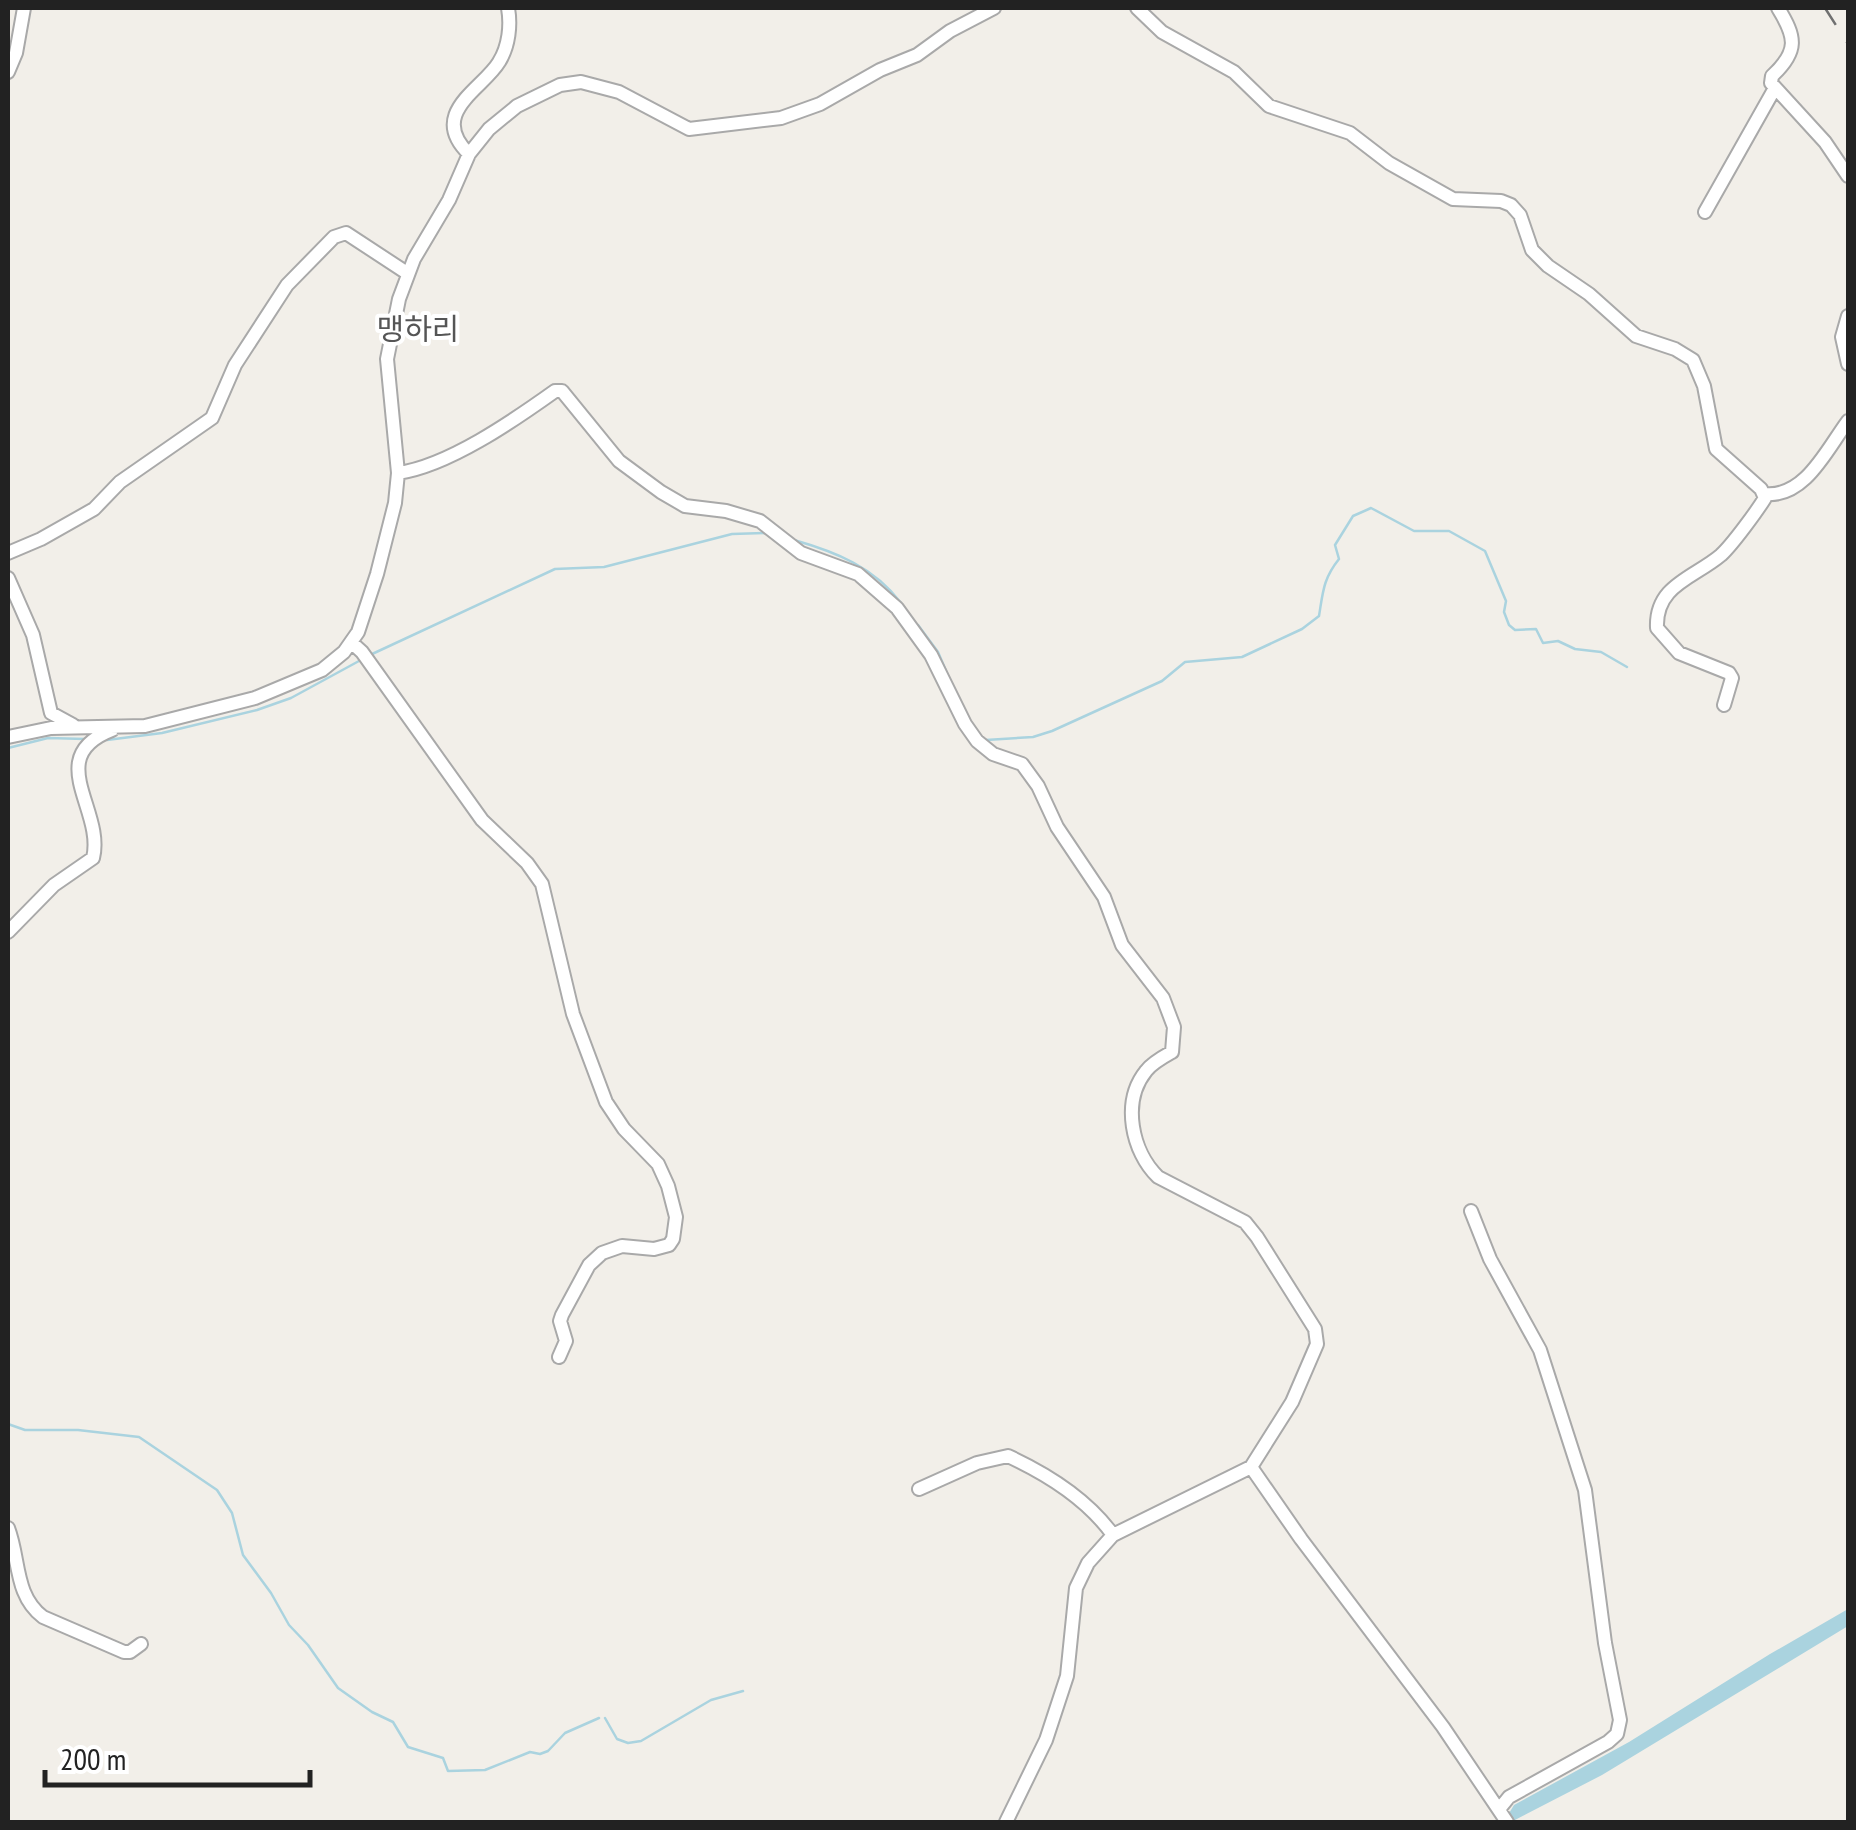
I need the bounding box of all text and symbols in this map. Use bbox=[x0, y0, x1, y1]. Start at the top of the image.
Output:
district label: 맹하리 bbox=[377, 309, 459, 348]
scale bar bbox=[45, 1725, 310, 1787]
text: 200 m bbox=[60, 1739, 126, 1778]

